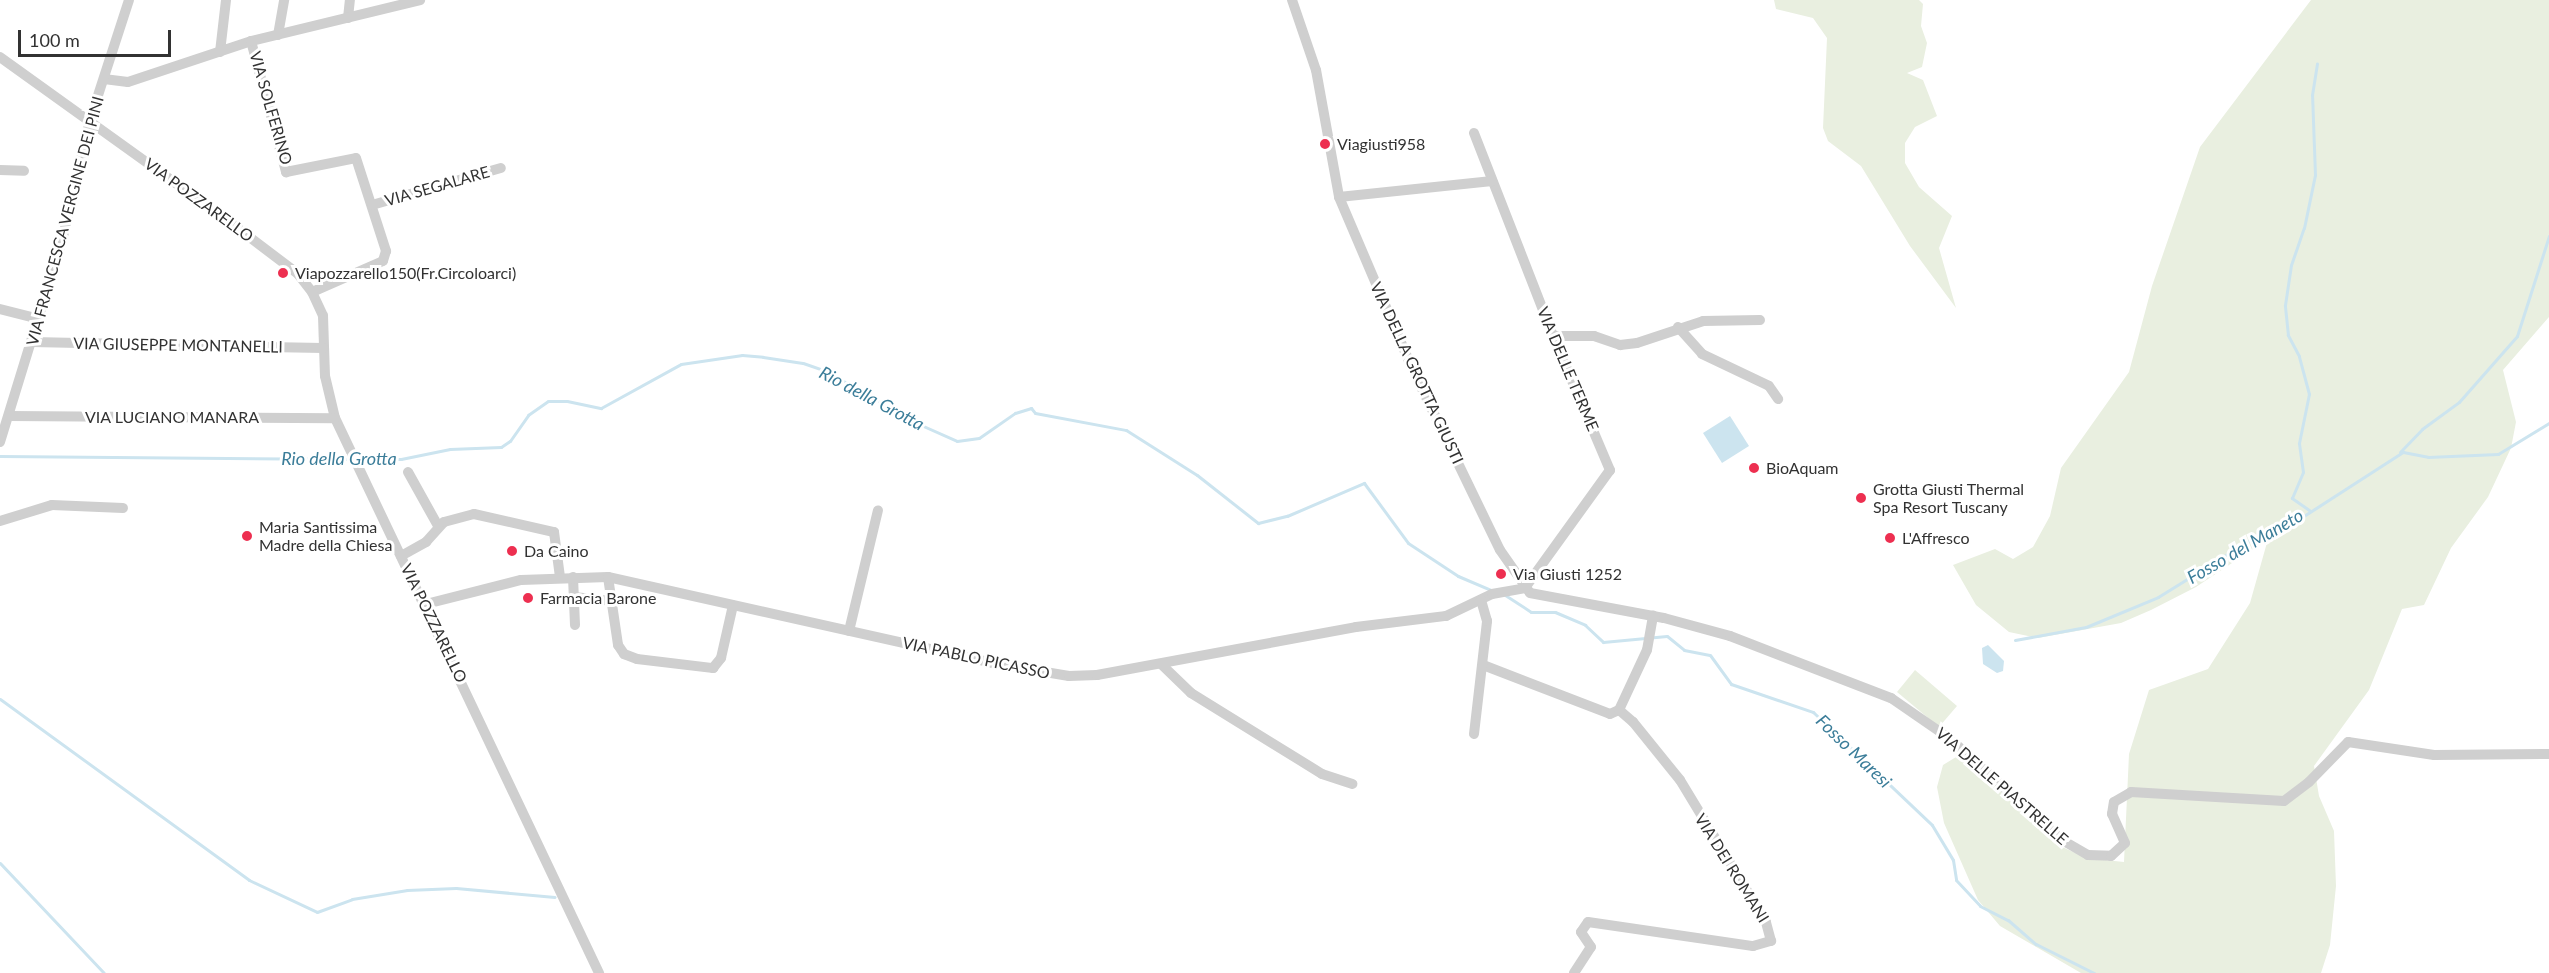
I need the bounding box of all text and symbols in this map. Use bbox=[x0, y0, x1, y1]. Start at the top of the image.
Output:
scale bar bbox=[21, 18, 174, 56]
text: 100 m bbox=[29, 29, 80, 51]
street label: VIA SOLFERINO bbox=[246, 49, 296, 167]
street label: VIA FRANCESCA VERGINE DEI PINI bbox=[22, 93, 108, 349]
place label: Viagiusti958 bbox=[1337, 134, 1425, 154]
marker: Viagiusti958 bbox=[1318, 137, 1332, 151]
street label: VIA POZZARELLO bbox=[141, 154, 257, 246]
street label: VIA SEGALARE bbox=[382, 162, 492, 210]
place label: Viapozzarello150(Fr.Circoloarci) bbox=[295, 263, 516, 283]
marker: Viapozzarello150(Fr.Circoloarci) bbox=[276, 266, 290, 280]
street label: VIA DELLA GROTTA GIUSTI bbox=[1366, 278, 1468, 468]
street label: VIA DELLE TERME bbox=[1533, 303, 1603, 435]
street label: VIA GIUSEPPE MONTANELLI bbox=[73, 334, 283, 356]
water label: Rio della Grotta bbox=[816, 361, 928, 435]
street label: VIA LUCIANO MANARA bbox=[85, 407, 259, 427]
water label: Rio della Grotta bbox=[281, 447, 397, 469]
place label: BioAquam bbox=[1766, 458, 1839, 478]
marker: BioAquam bbox=[1747, 461, 1761, 475]
place label: Grotta Giusti Thermal Spa Resort Tuscany bbox=[1873, 479, 2025, 517]
marker: Grotta Giusti Thermal Spa Resort Tuscany bbox=[1854, 491, 1868, 505]
water label: Fosso del Maneto bbox=[2183, 504, 2307, 588]
place label: Maria Santissima Madre della Chiesa bbox=[259, 517, 392, 555]
place label: L'Affresco bbox=[1902, 528, 1970, 548]
marker: Maria Santissima Madre della Chiesa bbox=[240, 529, 254, 543]
marker: L'Affresco bbox=[1883, 531, 1897, 545]
place label: Da Caino bbox=[524, 541, 588, 561]
marker: Da Caino bbox=[505, 544, 519, 558]
street label: VIA POZZARELLO bbox=[397, 560, 471, 686]
place label: Via Giusti 1252 bbox=[1513, 564, 1622, 584]
marker: Via Giusti 1252 bbox=[1494, 567, 1508, 581]
place label: Farmacia Barone bbox=[540, 588, 656, 608]
marker: Farmacia Barone bbox=[521, 591, 535, 605]
street label: VIA PABLO PICASSO bbox=[900, 633, 1052, 683]
water label: Fosso Maresi bbox=[1812, 710, 1896, 792]
street label: VIA DELLE PIASTRELLE bbox=[1932, 723, 2072, 849]
street label: VIA DEI ROMANI bbox=[1691, 810, 1773, 926]

